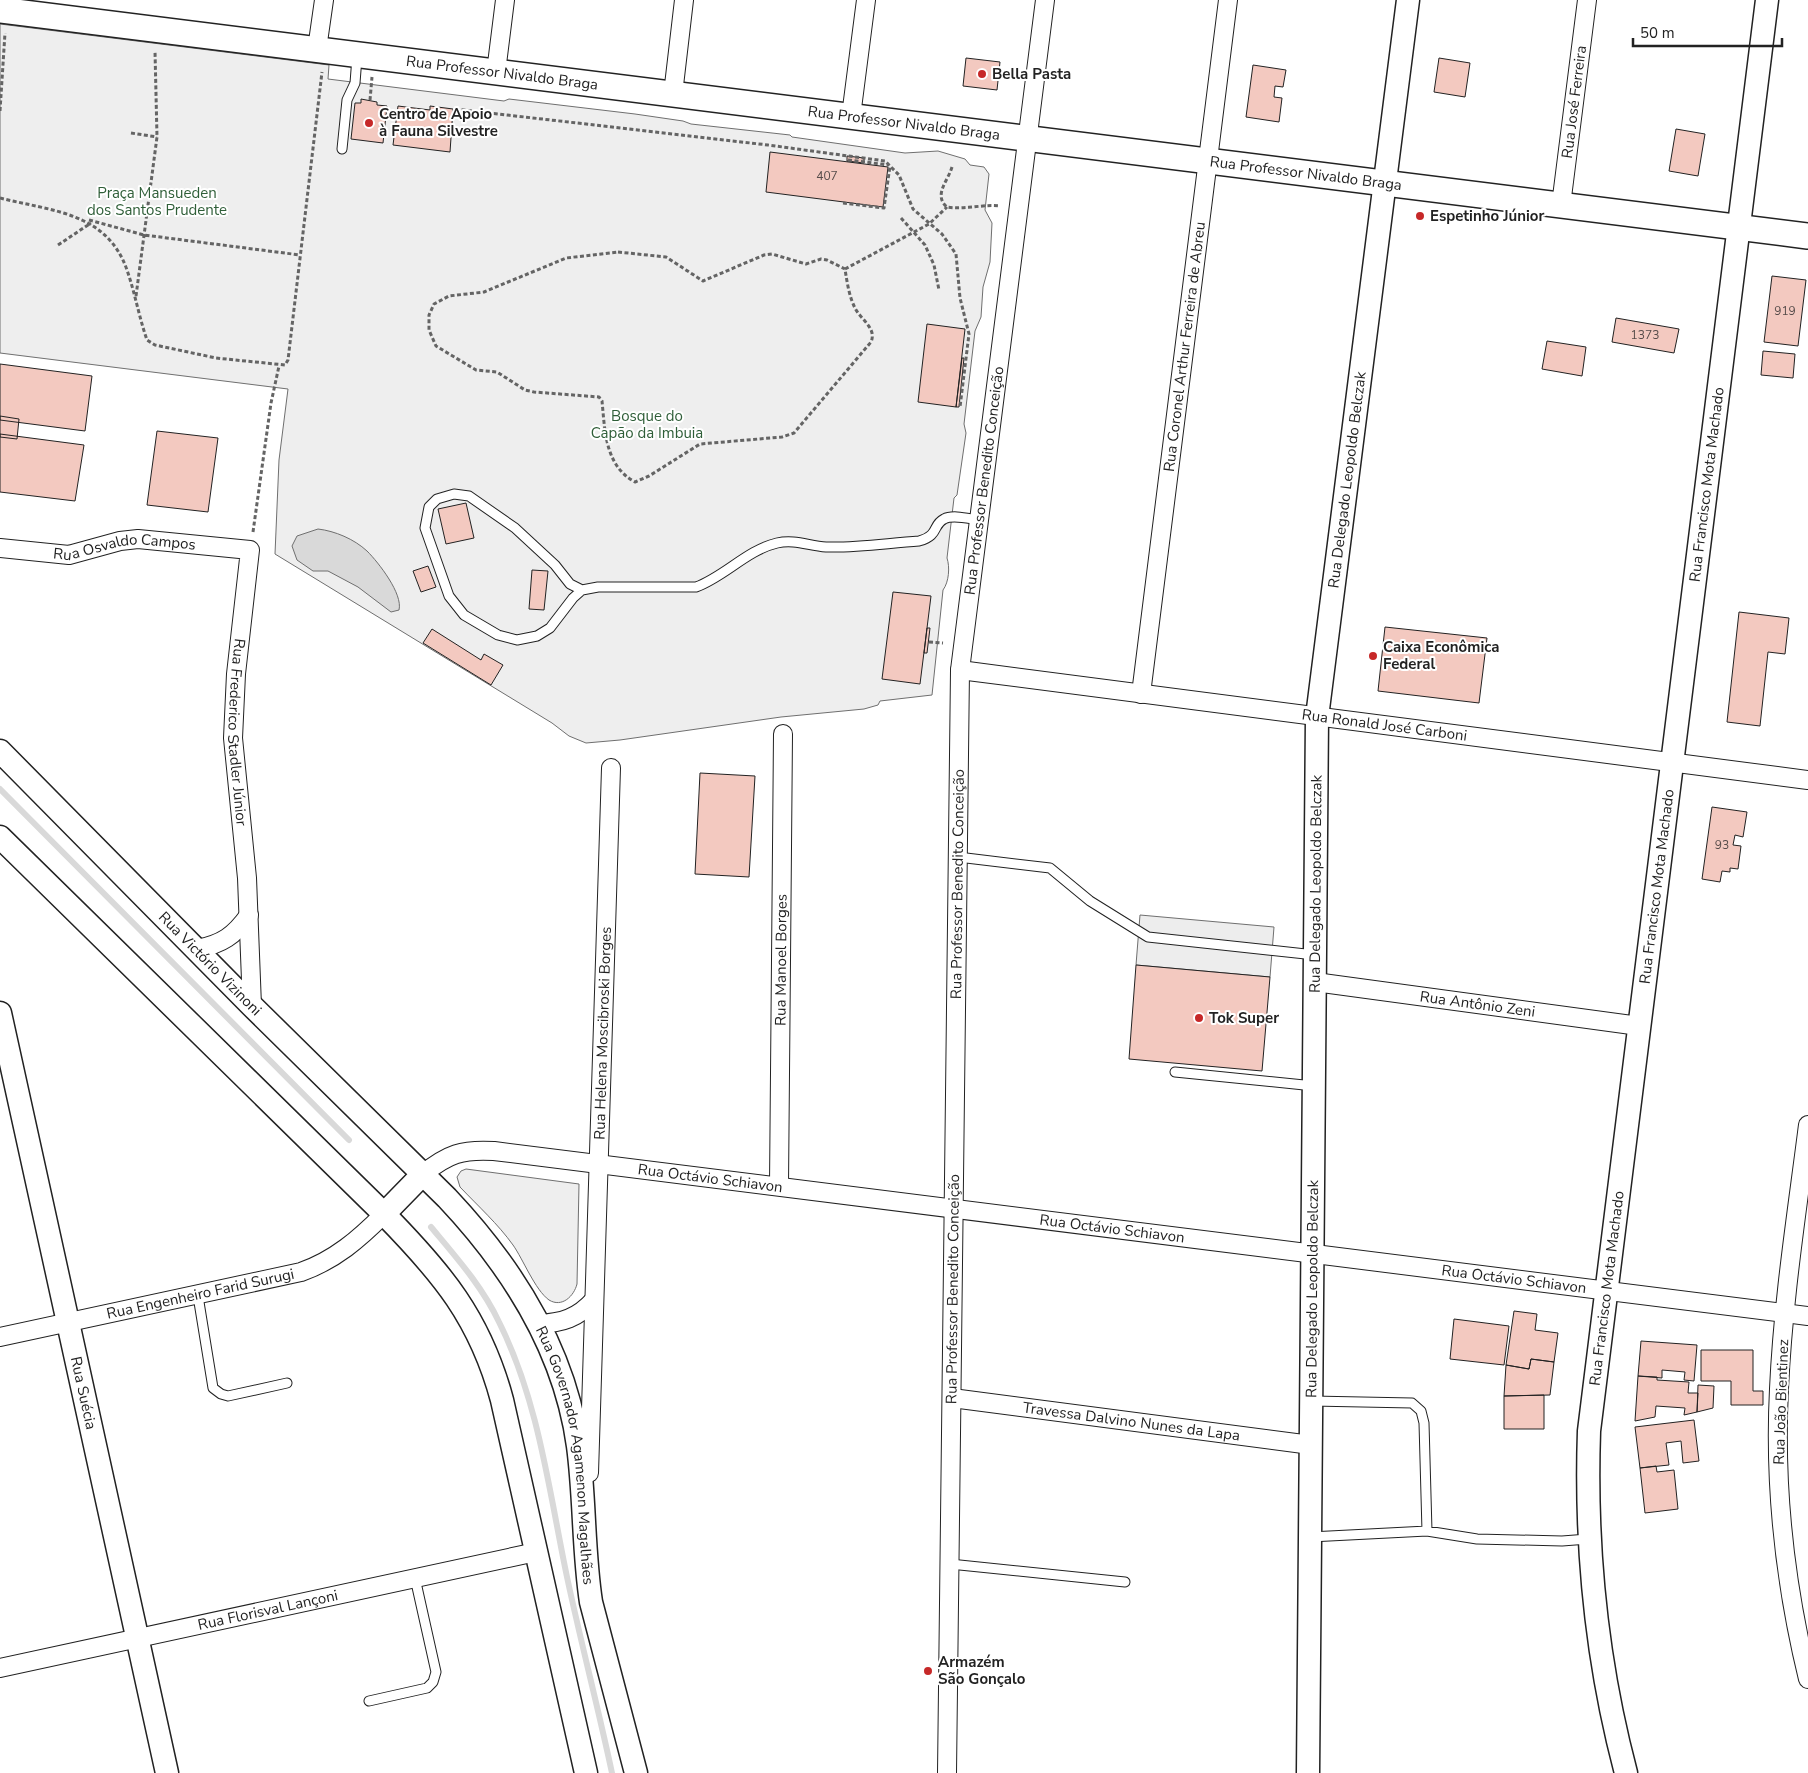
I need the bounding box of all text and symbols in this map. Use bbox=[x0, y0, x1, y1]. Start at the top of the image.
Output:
scale bar bbox=[1633, 15, 1782, 47]
text: 50 m bbox=[1640, 23, 1675, 43]
street label: Rua José Ferreira bbox=[1557, 44, 1591, 160]
street label: Rua Professor Nivaldo Braga bbox=[405, 51, 599, 95]
place label: Bella Pasta bbox=[992, 64, 1071, 84]
marker: Bella Pasta bbox=[976, 68, 988, 80]
street label: Rua Professor Nivaldo Braga bbox=[807, 101, 1001, 145]
place label: Centro de Apoio à Fauna Silvestre bbox=[379, 104, 498, 141]
marker: Centro de Apoio à Fauna Silvestre bbox=[363, 117, 375, 129]
street label: Rua Professor Nivaldo Braga bbox=[1209, 151, 1403, 195]
house number: 407 bbox=[816, 168, 838, 184]
park label: Praça Mansueden dos Santos Prudente bbox=[87, 183, 227, 220]
place label: Espetinho Júnior bbox=[1430, 206, 1544, 226]
marker: Espetinho Júnior bbox=[1414, 210, 1426, 222]
street label: Rua Coronel Arthur Ferreira de Abreu bbox=[1159, 220, 1210, 473]
house number: 919 bbox=[1774, 303, 1796, 319]
house number: 1373 bbox=[1631, 327, 1659, 343]
street label: Rua Professor Benedito Conceição bbox=[960, 365, 1008, 596]
street label: Rua Delegado Leopoldo Belczak bbox=[1323, 370, 1371, 589]
street label: Rua Francisco Mota Machado bbox=[1685, 386, 1729, 583]
park label: Bosque do Capão da Imbuia bbox=[591, 406, 703, 443]
street label: Rua Osvaldo Campos bbox=[52, 529, 197, 565]
street label: Rua Frederico Stadler Júnior bbox=[223, 637, 252, 827]
place label: Caixa Econômica Federal bbox=[1383, 637, 1499, 674]
marker: Caixa Econômica Federal bbox=[1367, 650, 1379, 662]
street label: Rua Ronald José Carboni bbox=[1301, 704, 1468, 746]
street label: Rua Professor Benedito Conceição bbox=[946, 769, 969, 999]
street label: Rua Delegado Leopoldo Belczak bbox=[1305, 774, 1327, 993]
street label: Rua Francisco Mota Machado bbox=[1635, 788, 1679, 985]
house number: 93 bbox=[1715, 837, 1729, 853]
street label: Rua Manoel Borges bbox=[770, 894, 792, 1026]
street label: Rua Victório Vizinoni bbox=[154, 907, 266, 1020]
street label: Rua Helena Moscibroski Borges bbox=[589, 926, 616, 1140]
street label: Rua Antônio Zeni bbox=[1419, 986, 1536, 1022]
place label: Tok Super bbox=[1209, 1008, 1279, 1028]
marker: Tok Super bbox=[1193, 1012, 1205, 1024]
street label: Rua Octávio Schiavon bbox=[637, 1159, 784, 1197]
street label: Rua Professor Benedito Conceição bbox=[941, 1174, 964, 1404]
street label: Rua Delegado Leopoldo Belczak bbox=[1301, 1179, 1323, 1398]
street label: Rua Francisco Mota Machado bbox=[1585, 1190, 1629, 1387]
street label: Rua Octávio Schiavon bbox=[1038, 1210, 1186, 1248]
street label: Rua Octávio Schiavon bbox=[1440, 1260, 1588, 1298]
street label: Rua Engenheiro Farid Surugi bbox=[105, 1264, 296, 1324]
street label: Rua Governador Agamenon Magalhães bbox=[531, 1323, 599, 1586]
street label: Rua João Bientinez bbox=[1769, 1339, 1793, 1465]
street label: Rua Suécia bbox=[66, 1354, 101, 1431]
street label: Travessa Dalvino Nunes da Lapa bbox=[1022, 1397, 1241, 1446]
street label: Rua Florisval Lançoni bbox=[196, 1585, 340, 1635]
place label: Armazém São Gonçalo bbox=[938, 1652, 1026, 1689]
marker: Armazém São Gonçalo bbox=[922, 1665, 934, 1677]

